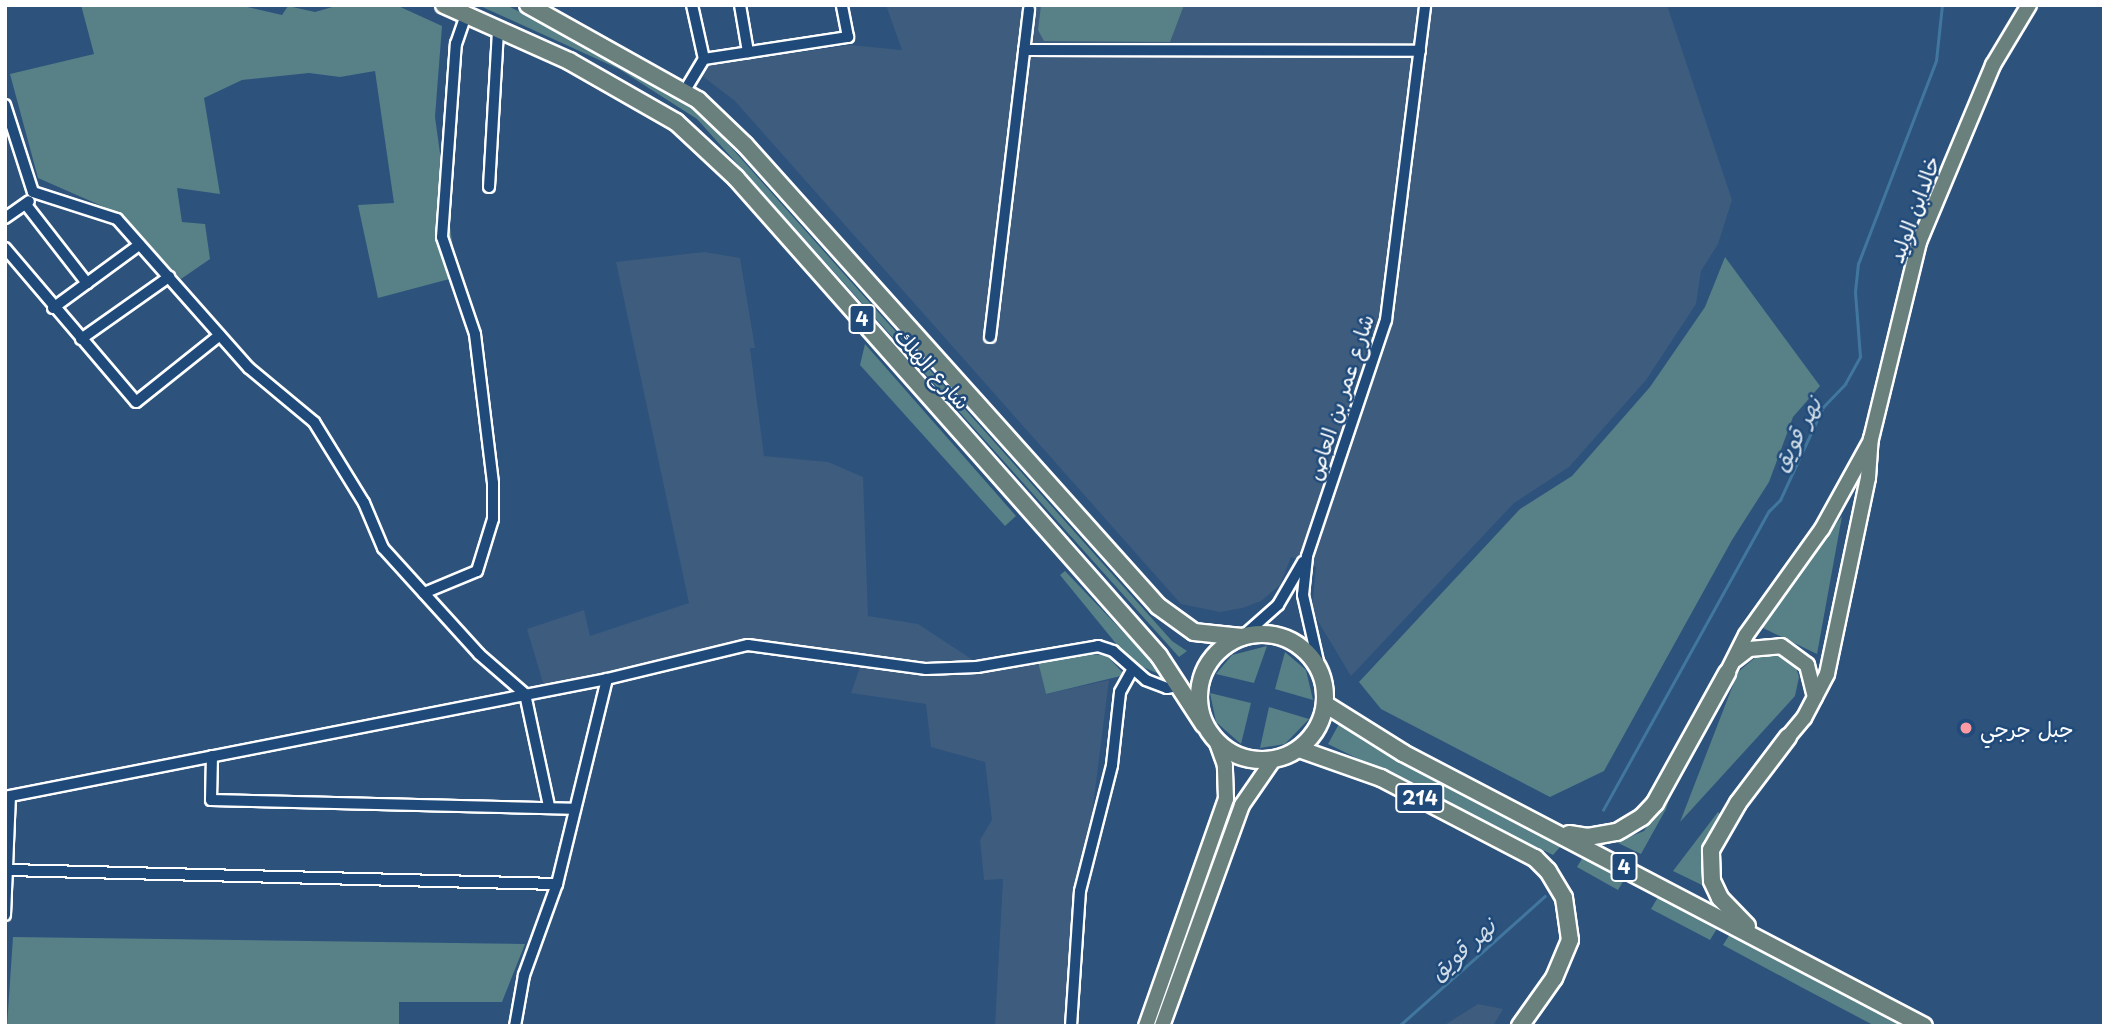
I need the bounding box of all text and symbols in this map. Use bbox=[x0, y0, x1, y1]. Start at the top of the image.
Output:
street label: خالدابن الوليد bbox=[1882, 152, 1944, 266]
road number: 4 bbox=[848, 304, 876, 334]
street label: شارع عمر بن العاص bbox=[1300, 311, 1378, 483]
street label: شارع الهلك bbox=[890, 322, 976, 414]
water label: نهر قويق bbox=[1765, 392, 1827, 476]
place label: جبل جرجي bbox=[1980, 715, 2074, 741]
marker: جبل جرجي bbox=[1958, 720, 1974, 736]
road number: 214 bbox=[1394, 782, 1446, 814]
road number: 4 bbox=[1610, 852, 1638, 882]
water label: نهر قويق bbox=[1423, 912, 1501, 986]

